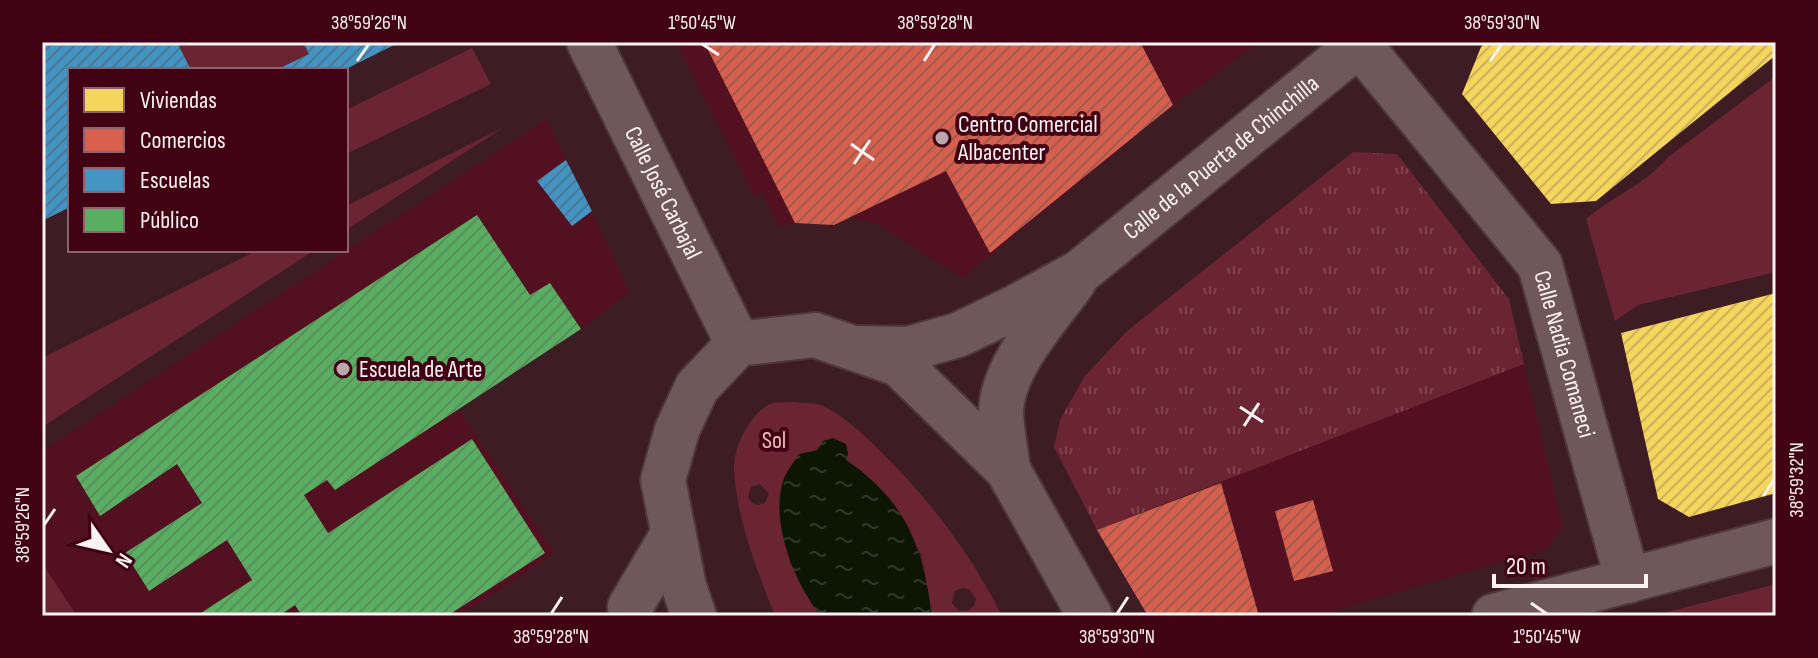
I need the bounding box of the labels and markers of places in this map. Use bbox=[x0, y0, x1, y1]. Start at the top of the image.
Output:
place label: Centro Comercial Albacenter bbox=[957, 110, 1098, 167]
marker: Centro Comercial Albacenter bbox=[933, 129, 951, 147]
place label: Escuela de Arte bbox=[359, 355, 482, 384]
marker: Escuela de Arte bbox=[334, 360, 352, 378]

